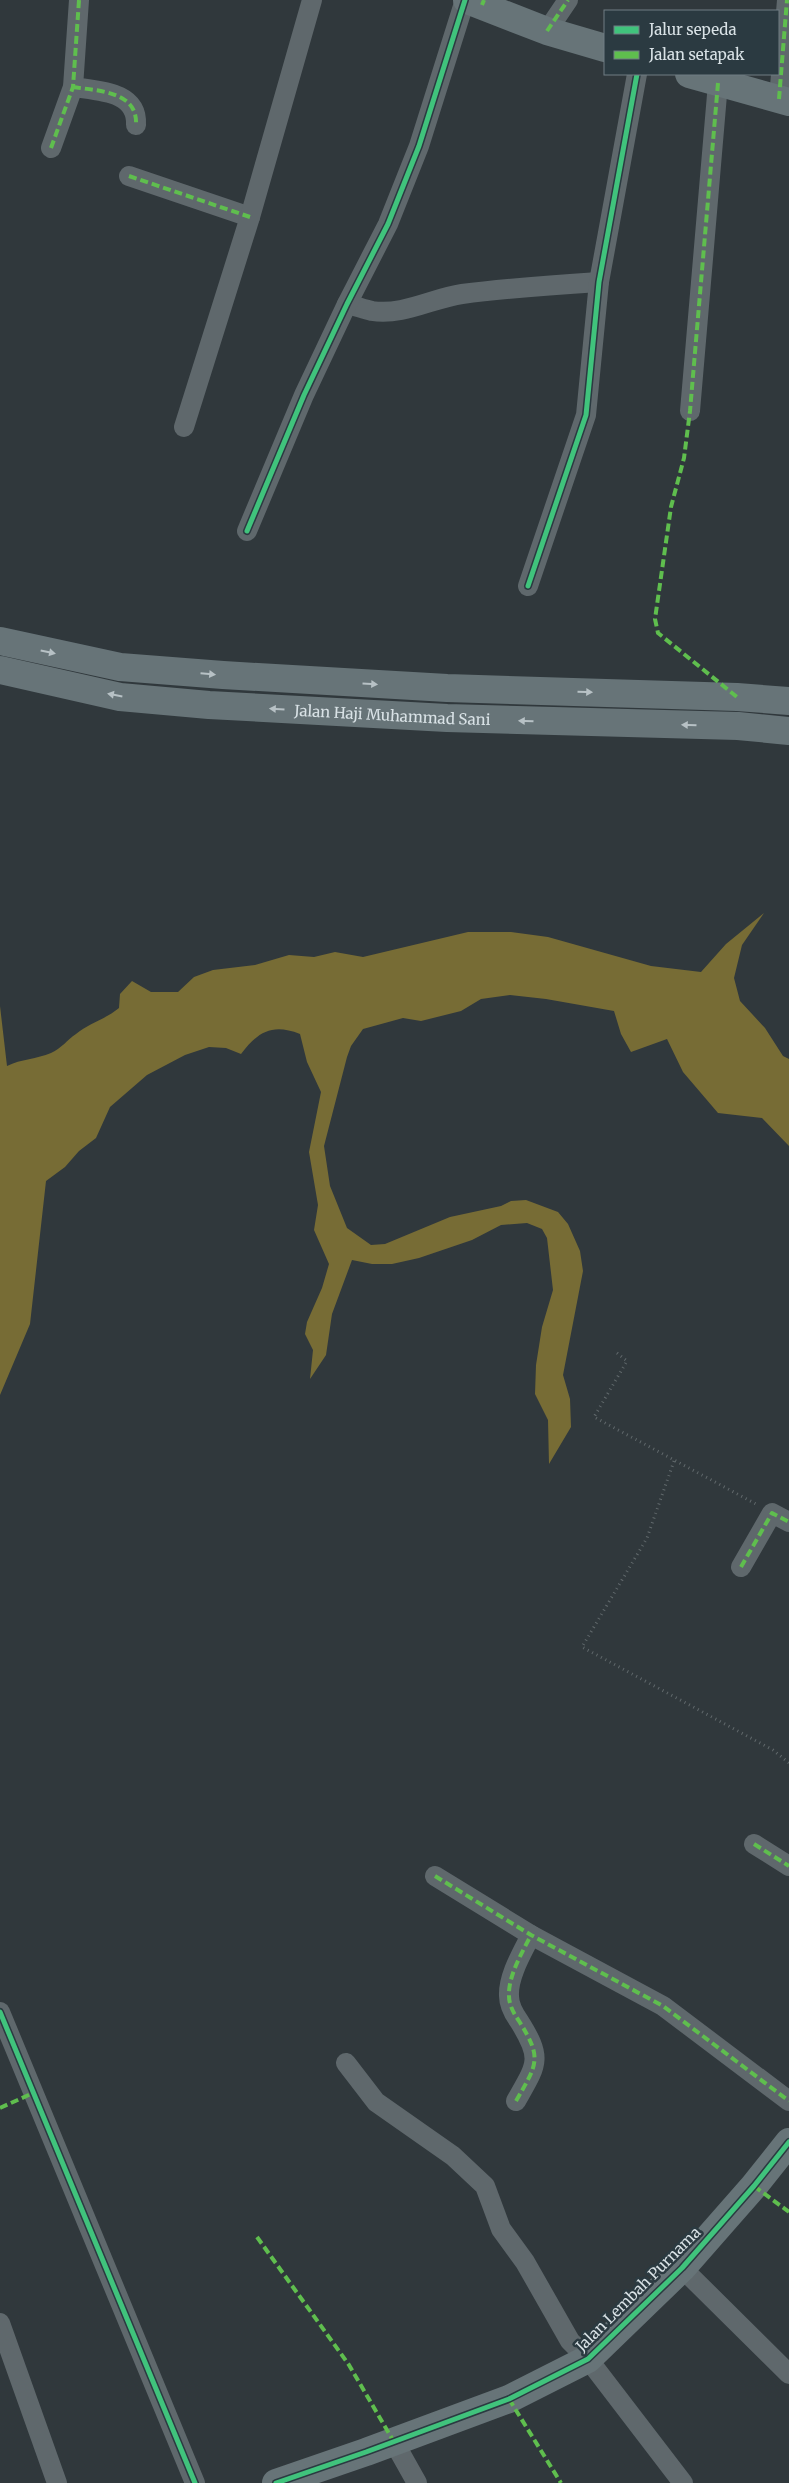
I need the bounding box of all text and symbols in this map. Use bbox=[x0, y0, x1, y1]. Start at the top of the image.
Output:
legend bbox=[604, 10, 779, 75]
text: Jalur sepeda bbox=[648, 20, 736, 39]
text: Jalan setapak bbox=[648, 45, 745, 64]
one-way arrow bbox=[40, 648, 56, 656]
one-way arrow bbox=[201, 670, 217, 678]
one-way arrow bbox=[363, 680, 379, 688]
one-way arrow bbox=[578, 688, 594, 696]
one-way arrow bbox=[106, 691, 122, 699]
street label: Jalan Haji Muhammad Sani bbox=[293, 700, 491, 729]
one-way arrow bbox=[268, 705, 284, 713]
one-way arrow bbox=[518, 716, 534, 724]
one-way arrow bbox=[681, 721, 697, 729]
street label: Jalan Lembah Purnama bbox=[571, 2223, 704, 2356]

